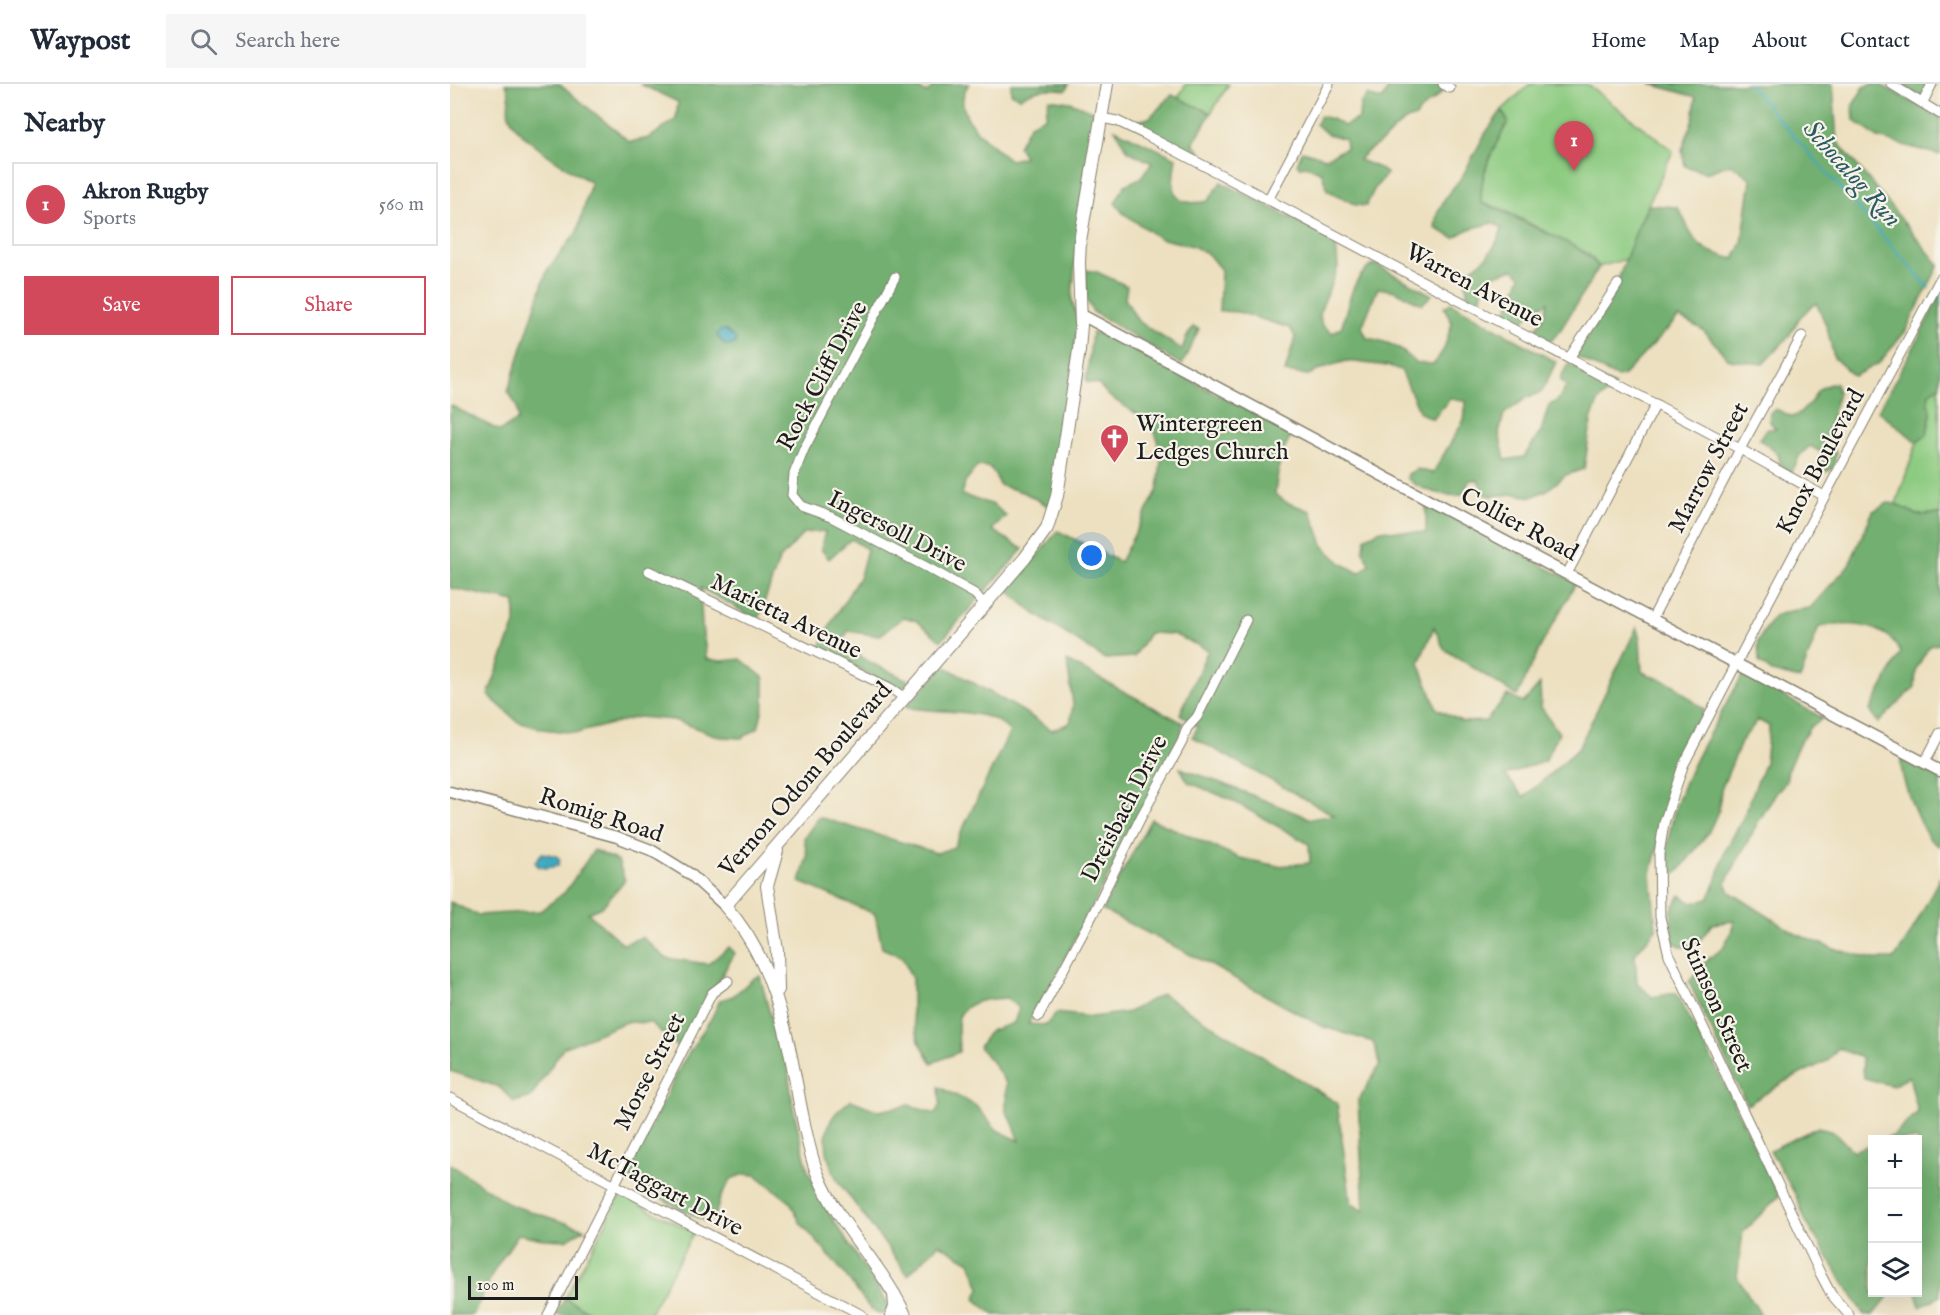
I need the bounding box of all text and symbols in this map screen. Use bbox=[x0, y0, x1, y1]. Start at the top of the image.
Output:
search box bbox=[166, 14, 586, 68]
text: Waypost bbox=[30, 24, 130, 59]
icon: search bbox=[187, 25, 220, 58]
text: Search here bbox=[235, 27, 340, 55]
text: Home bbox=[1591, 28, 1646, 55]
text: Map bbox=[1679, 28, 1719, 55]
text: About bbox=[1752, 28, 1807, 55]
text: Contact bbox=[1840, 28, 1910, 55]
text: Nearby bbox=[24, 107, 105, 140]
water label: Schocalog Run bbox=[1794, 113, 1909, 235]
pin: 1 bbox=[1554, 122, 1594, 171]
text: Akron Rugby bbox=[83, 178, 208, 206]
text: 1 bbox=[42, 192, 49, 217]
text: 560 m bbox=[379, 192, 424, 217]
text: Sports bbox=[83, 206, 136, 231]
street label: Warren Avenue bbox=[1400, 237, 1548, 335]
button: Save bbox=[24, 276, 219, 335]
button: Share bbox=[231, 276, 426, 335]
street label: Rock Cliff Drive bbox=[771, 296, 875, 456]
street label: Knox Boulevard bbox=[1770, 383, 1873, 540]
street label: Marrow Street bbox=[1662, 397, 1756, 539]
place label: Wintergreen Ledges Church bbox=[1136, 409, 1289, 468]
church icon: Wintergreen Ledges Church bbox=[1099, 422, 1131, 464]
street label: Collier Road bbox=[1455, 481, 1583, 569]
street label: Ingersoll Drive bbox=[822, 484, 972, 580]
your location bbox=[1077, 541, 1106, 570]
street label: Marietta Avenue bbox=[705, 567, 867, 667]
street label: Vernon Odom Boulevard bbox=[712, 676, 899, 885]
street label: Dreisbach Drive bbox=[1075, 730, 1175, 888]
street label: Romig Road bbox=[535, 781, 667, 851]
street label: Stimson Street bbox=[1672, 933, 1760, 1077]
street label: Morse Street bbox=[607, 1008, 693, 1136]
map controls bbox=[1868, 1135, 1922, 1297]
button: + bbox=[1868, 1135, 1922, 1189]
street label: McTaggart Drive bbox=[582, 1136, 748, 1244]
button: − bbox=[1868, 1189, 1922, 1243]
button: layers bbox=[1868, 1243, 1922, 1297]
scale bar bbox=[468, 1273, 578, 1300]
text: 100 m bbox=[477, 1276, 514, 1296]

